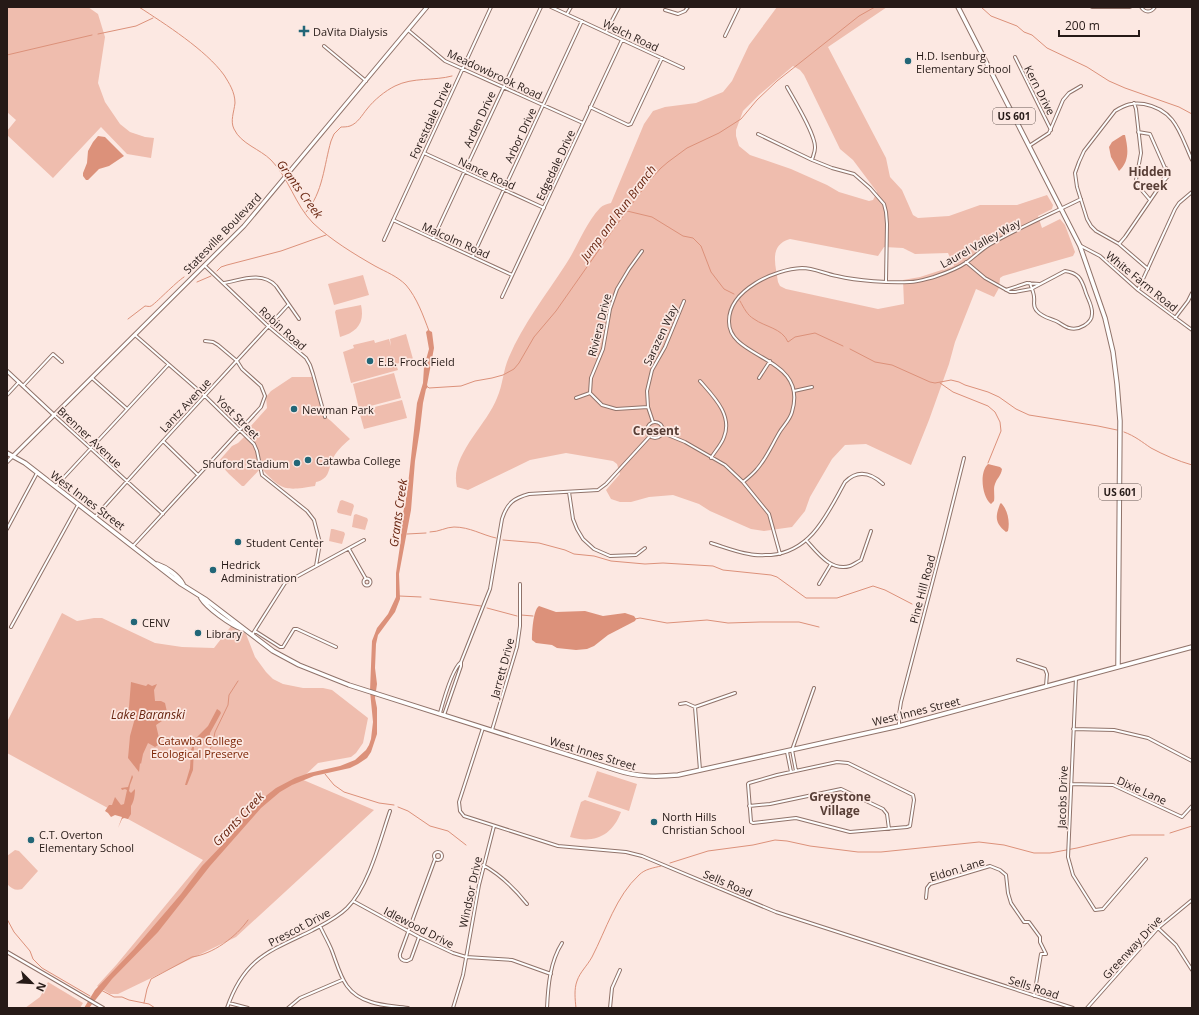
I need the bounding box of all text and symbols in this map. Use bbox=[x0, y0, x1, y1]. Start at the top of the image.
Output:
scale bar bbox=[1059, 12, 1139, 38]
street label: Welch Road bbox=[601, 15, 661, 55]
text: 200 m bbox=[1065, 17, 1100, 34]
place label: DaVita Dialysis bbox=[313, 24, 388, 39]
marker: DaVita Dialysis bbox=[298, 25, 310, 37]
street label: Meadowbrook Road bbox=[445, 45, 545, 103]
place label: H.D. Isenburg Elementary School bbox=[916, 48, 1011, 76]
marker: H.D. Isenburg Elementary School bbox=[903, 56, 913, 66]
street label: Kern Drive bbox=[1021, 63, 1059, 117]
street label: Forestdale Drive bbox=[406, 79, 454, 161]
street label: Arden Drive bbox=[459, 88, 499, 150]
street label: Arbor Drive bbox=[501, 105, 539, 165]
road number: US 601 bbox=[993, 108, 1035, 124]
street label: Edgedale Drive bbox=[532, 127, 578, 203]
street label: Nance Road bbox=[456, 153, 518, 193]
water label: Grants Creek bbox=[273, 156, 328, 223]
water label: Jump and Run Branch bbox=[575, 161, 660, 266]
district label: Hidden Creek bbox=[1128, 163, 1172, 194]
street label: Statesville Boulevard bbox=[180, 189, 264, 277]
street label: Laurel Valley Way bbox=[937, 215, 1023, 271]
street label: Malcolm Road bbox=[420, 218, 492, 262]
street label: White Farm Road bbox=[1103, 247, 1181, 315]
street label: Riviera Drive bbox=[584, 292, 614, 358]
street label: Sarazen Way bbox=[639, 302, 681, 368]
street label: Robin Road bbox=[256, 303, 310, 353]
place label: E.B. Frock Field bbox=[378, 354, 455, 369]
marker: E.B. Frock Field bbox=[365, 356, 375, 366]
street label: Lantz Avenue bbox=[156, 375, 214, 435]
street label: Yost Street bbox=[213, 392, 263, 442]
place label: Newman Park bbox=[302, 402, 374, 417]
street label: Brenner Avenue bbox=[54, 403, 126, 471]
marker: Newman Park bbox=[289, 404, 299, 414]
district label: Cresent bbox=[633, 422, 679, 439]
place label: Catawba College bbox=[316, 453, 401, 468]
marker: Catawba College bbox=[303, 455, 313, 465]
place label: Shuford Stadium bbox=[203, 456, 289, 471]
marker: Shuford Stadium bbox=[292, 458, 302, 468]
street label: West Innes Street bbox=[48, 467, 128, 533]
water label: Grants Creek bbox=[385, 477, 411, 548]
road number: US 601 bbox=[1099, 484, 1141, 500]
place label: Student Center bbox=[246, 535, 324, 550]
marker: Student Center bbox=[233, 537, 243, 547]
street label: Pine Hill Road bbox=[906, 553, 938, 625]
place label: Hedrick Administration bbox=[221, 557, 297, 585]
marker: Hedrick Administration bbox=[208, 565, 218, 575]
place label: CENV bbox=[142, 615, 170, 630]
marker: CENV bbox=[129, 617, 139, 627]
place label: Library bbox=[206, 626, 242, 641]
marker: Library bbox=[193, 628, 203, 638]
street label: Jarrett Drive bbox=[486, 636, 517, 701]
street label: West Innes Street bbox=[871, 693, 962, 729]
water label: Lake Baranski bbox=[111, 706, 186, 723]
park label: Catawba College Ecological Preserve bbox=[151, 733, 249, 761]
street label: West Innes Street bbox=[548, 733, 638, 773]
street label: Jacobs Drive bbox=[1053, 765, 1071, 830]
street label: Dixie Lane bbox=[1115, 772, 1169, 808]
water label: Grants Creek bbox=[208, 787, 268, 850]
district label: Greystone Village bbox=[809, 788, 871, 819]
place label: North Hills Christian School bbox=[662, 809, 745, 837]
marker: North Hills Christian School bbox=[649, 817, 659, 827]
place label: C.T. Overton Elementary School bbox=[39, 827, 134, 855]
marker: C.T. Overton Elementary School bbox=[26, 835, 36, 845]
street label: Eldon Lane bbox=[928, 854, 986, 884]
street label: Windsor Drive bbox=[455, 855, 485, 929]
street label: Sells Road bbox=[701, 866, 755, 900]
street label: Idlewood Drive bbox=[381, 903, 457, 951]
street label: Prescot Drive bbox=[265, 904, 333, 950]
street label: Greenway Drive bbox=[1099, 912, 1165, 982]
north arrow bbox=[12, 963, 52, 1003]
street label: Sells Road bbox=[1007, 972, 1061, 1002]
text: N bbox=[33, 980, 50, 994]

